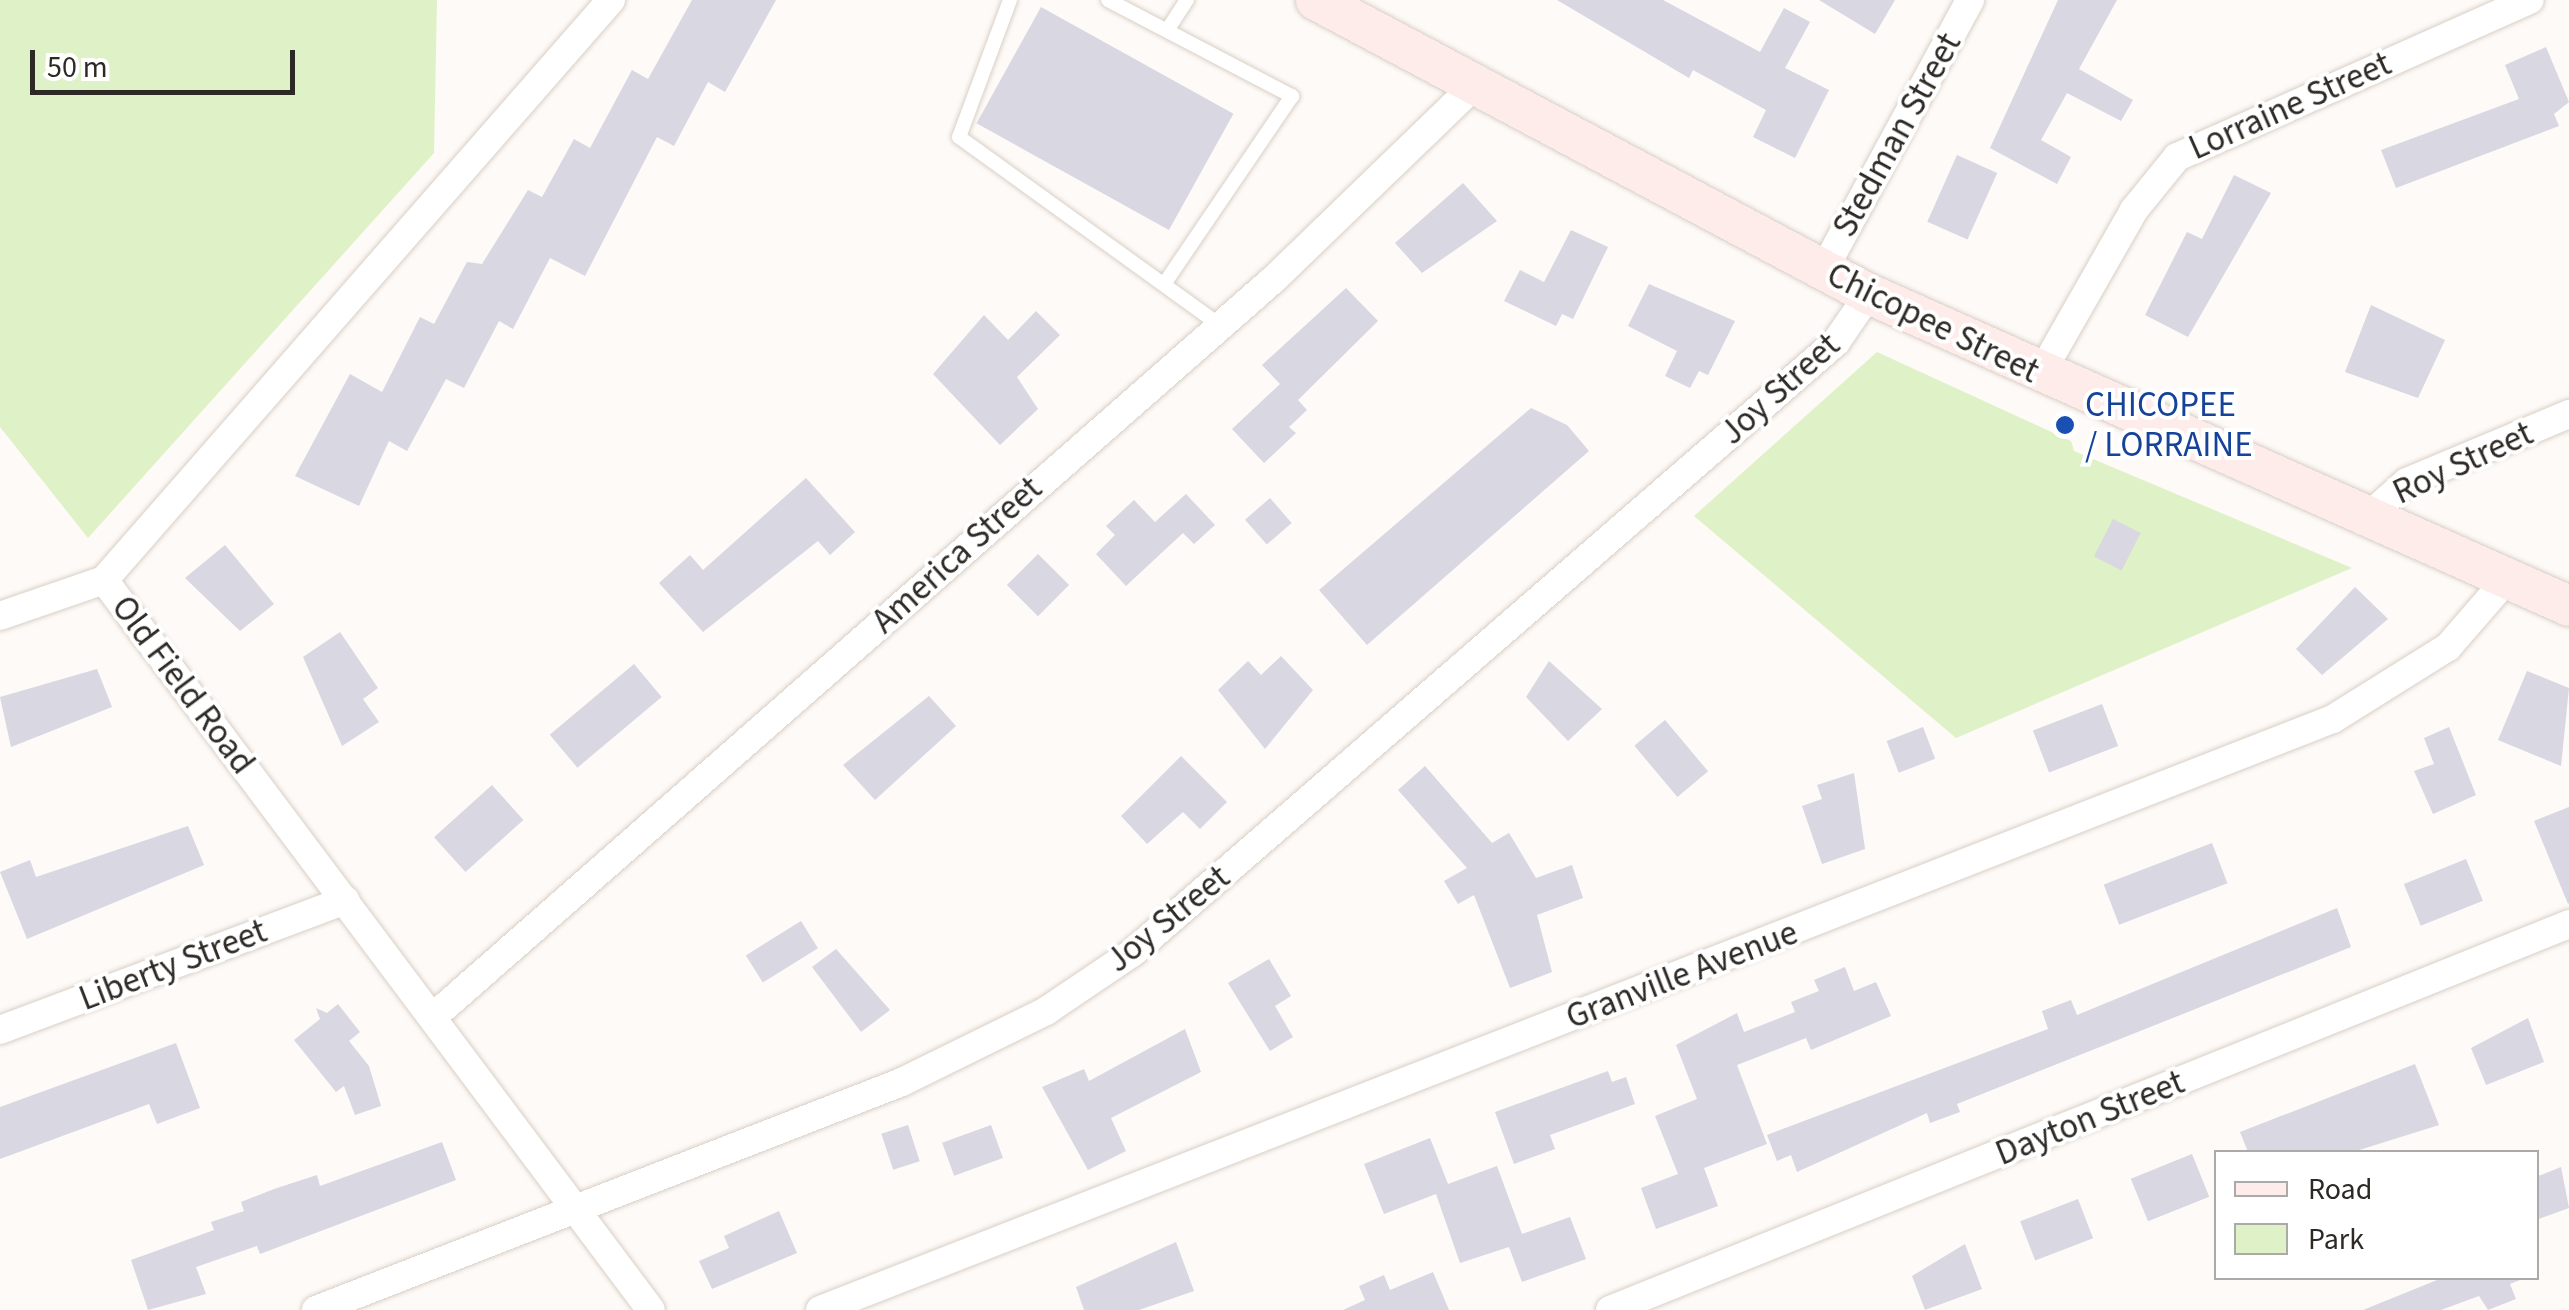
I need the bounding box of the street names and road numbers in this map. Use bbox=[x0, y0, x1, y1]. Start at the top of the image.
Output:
street label: Stedman Street bbox=[1824, 26, 1970, 244]
street label: Lorraine Street bbox=[2183, 43, 2397, 169]
street label: Chicopee Street bbox=[1820, 254, 2046, 392]
street label: Joy Street bbox=[1711, 324, 1849, 454]
street label: Roy Street bbox=[2386, 412, 2540, 514]
street label: America Street bbox=[863, 468, 1051, 642]
street label: Old Field Road bbox=[102, 588, 264, 782]
street label: Joy Street bbox=[1098, 857, 1238, 981]
street label: Liberty Street bbox=[73, 910, 273, 1020]
street label: Granville Avenue bbox=[1560, 912, 1804, 1038]
street label: Dayton Street bbox=[1990, 1061, 2190, 1175]

